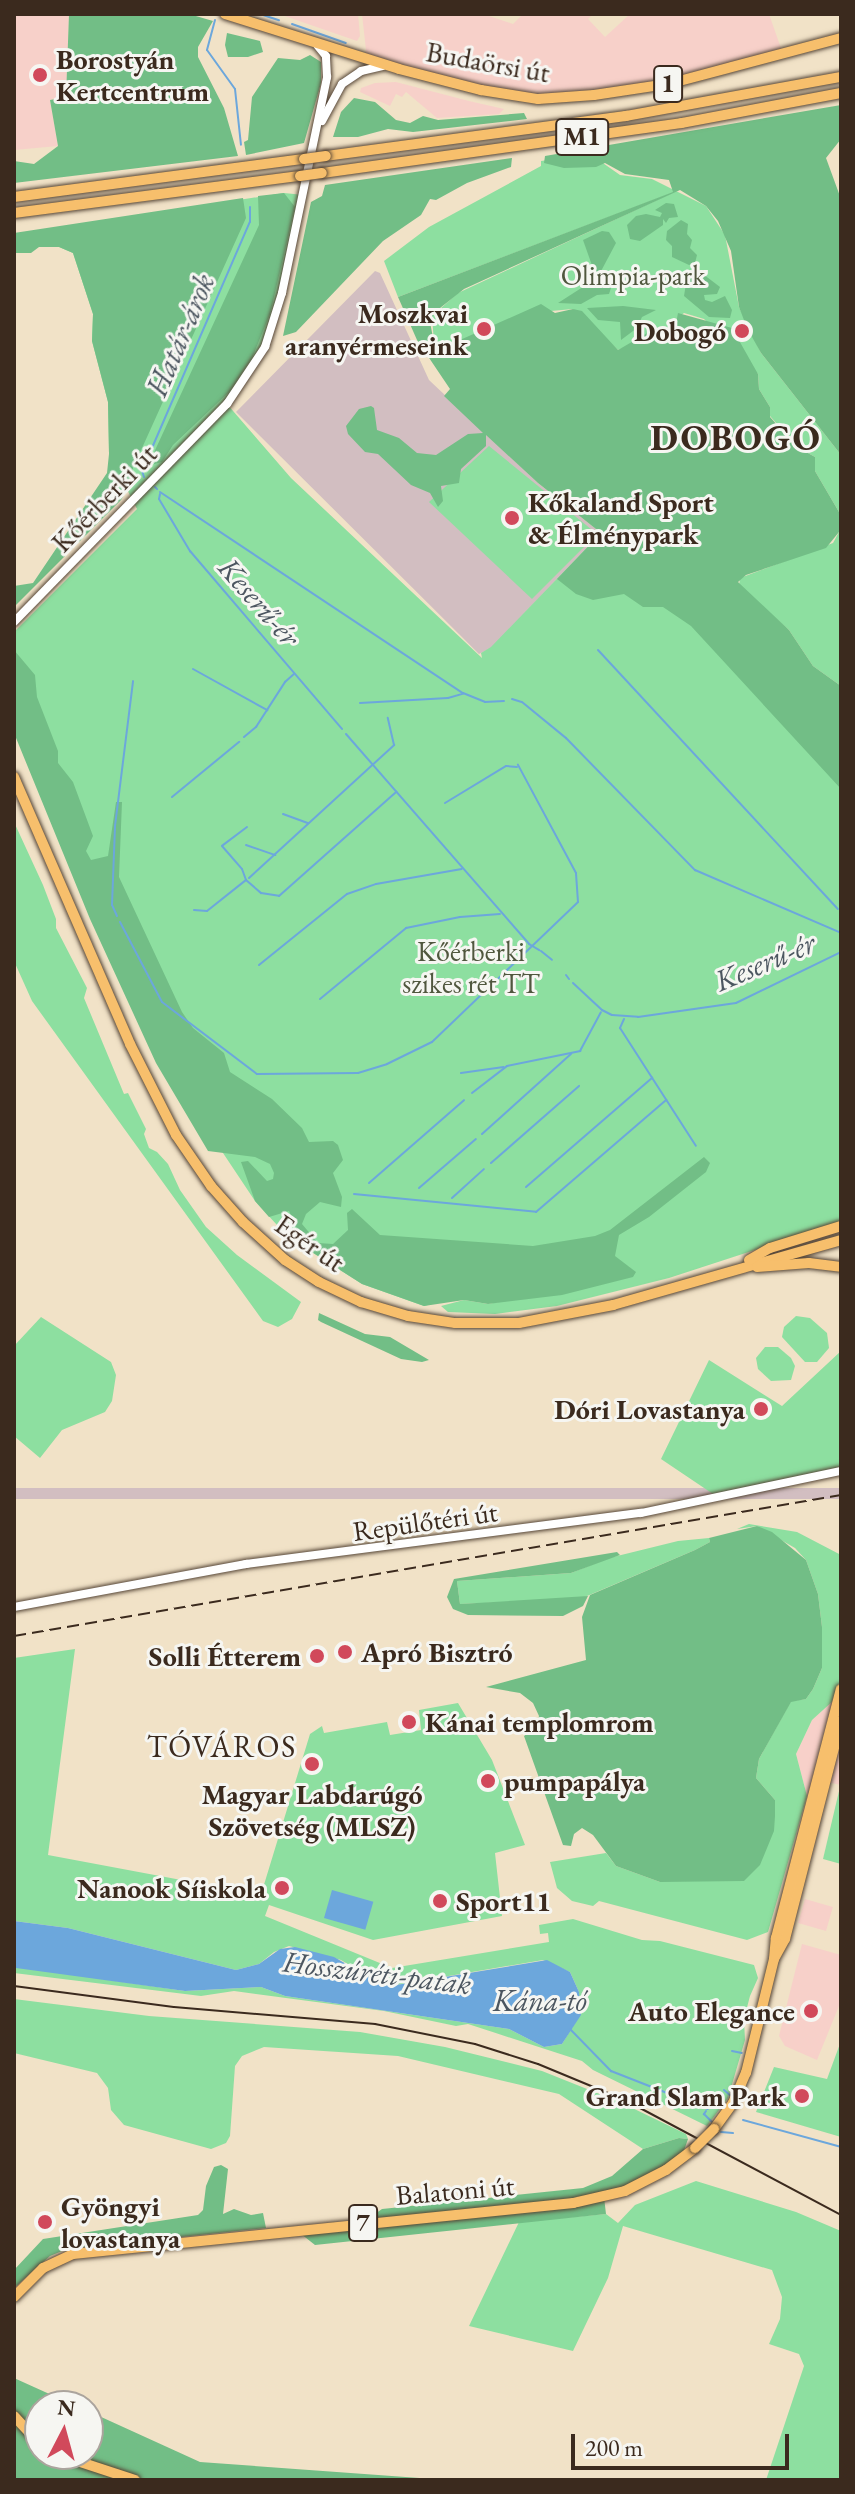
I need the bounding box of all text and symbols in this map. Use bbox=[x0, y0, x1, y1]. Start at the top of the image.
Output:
street label: Budaörsi út bbox=[424, 35, 552, 89]
place label: Borostyán Kertcentrum bbox=[56, 42, 209, 108]
road number: 1 bbox=[652, 62, 684, 106]
marker: Borostyán Kertcentrum bbox=[31, 66, 49, 84]
road number: M1 bbox=[554, 115, 610, 159]
park label: Olimpia-park bbox=[561, 258, 705, 292]
water label: Határ-árok bbox=[139, 268, 223, 402]
place label: Moszkvai aranyérmeseink bbox=[285, 296, 468, 362]
place label: Dobogó bbox=[634, 314, 726, 348]
marker: Moszkvai aranyérmeseink bbox=[475, 320, 493, 338]
marker: Dobogó bbox=[733, 322, 751, 340]
district label: DOBOGÓ bbox=[650, 416, 822, 460]
street label: Kőérberki út bbox=[44, 437, 164, 559]
place label: Kőkaland Sport & Élménypark bbox=[528, 485, 714, 551]
marker: Kőkaland Sport & Élménypark bbox=[503, 509, 521, 527]
water label: Keserű-ér bbox=[211, 550, 307, 654]
water label: Keserű-ér bbox=[709, 925, 821, 999]
park label: Kőérberki szikes rét TT bbox=[402, 934, 540, 1000]
street label: Egér út bbox=[269, 1207, 351, 1279]
place label: Dóri Lovastanya bbox=[554, 1392, 745, 1426]
marker: Dóri Lovastanya bbox=[752, 1400, 770, 1418]
street label: Repülőtéri út bbox=[350, 1494, 500, 1548]
place label: Apró Bisztró bbox=[361, 1635, 512, 1669]
place label: Solli Étterem bbox=[149, 1639, 301, 1673]
marker: Apró Bisztró bbox=[336, 1643, 354, 1661]
marker: Solli Étterem bbox=[308, 1647, 326, 1665]
place label: Kánai templomrom bbox=[425, 1705, 654, 1739]
marker: Kánai templomrom bbox=[400, 1713, 418, 1731]
district label: TÓVÁROS bbox=[147, 1729, 297, 1765]
marker: Magyar Labdarúgó Szövetség (MLSZ) bbox=[303, 1755, 321, 1773]
place label: pumpapálya bbox=[504, 1764, 645, 1798]
marker: pumpapálya bbox=[479, 1772, 497, 1790]
place label: Magyar Labdarúgó Szövetség (MLSZ) bbox=[201, 1777, 423, 1843]
place label: Nanook Síiskola bbox=[77, 1871, 266, 1905]
marker: Nanook Síiskola bbox=[273, 1879, 291, 1897]
place label: Sport11 bbox=[456, 1884, 551, 1918]
marker: Sport11 bbox=[431, 1892, 449, 1910]
water label: Hosszúréti-patak bbox=[281, 1944, 473, 2002]
water label: Kána-tó bbox=[493, 1983, 587, 2019]
place label: Auto Elegance bbox=[628, 1994, 795, 2028]
marker: Auto Elegance bbox=[802, 2002, 820, 2020]
place label: Grand Slam Park bbox=[586, 2079, 786, 2113]
marker: Grand Slam Park bbox=[793, 2087, 811, 2105]
street label: Balatoni út bbox=[394, 2168, 516, 2212]
place label: Gyöngyi lovastanya bbox=[61, 2189, 180, 2255]
road number: 7 bbox=[347, 2201, 379, 2245]
marker: Gyöngyi lovastanya bbox=[36, 2213, 54, 2231]
north arrow bbox=[24, 2390, 104, 2470]
text: N bbox=[56, 2392, 77, 2423]
scale bar bbox=[575, 2418, 793, 2468]
text: 200 m bbox=[585, 2432, 643, 2463]

